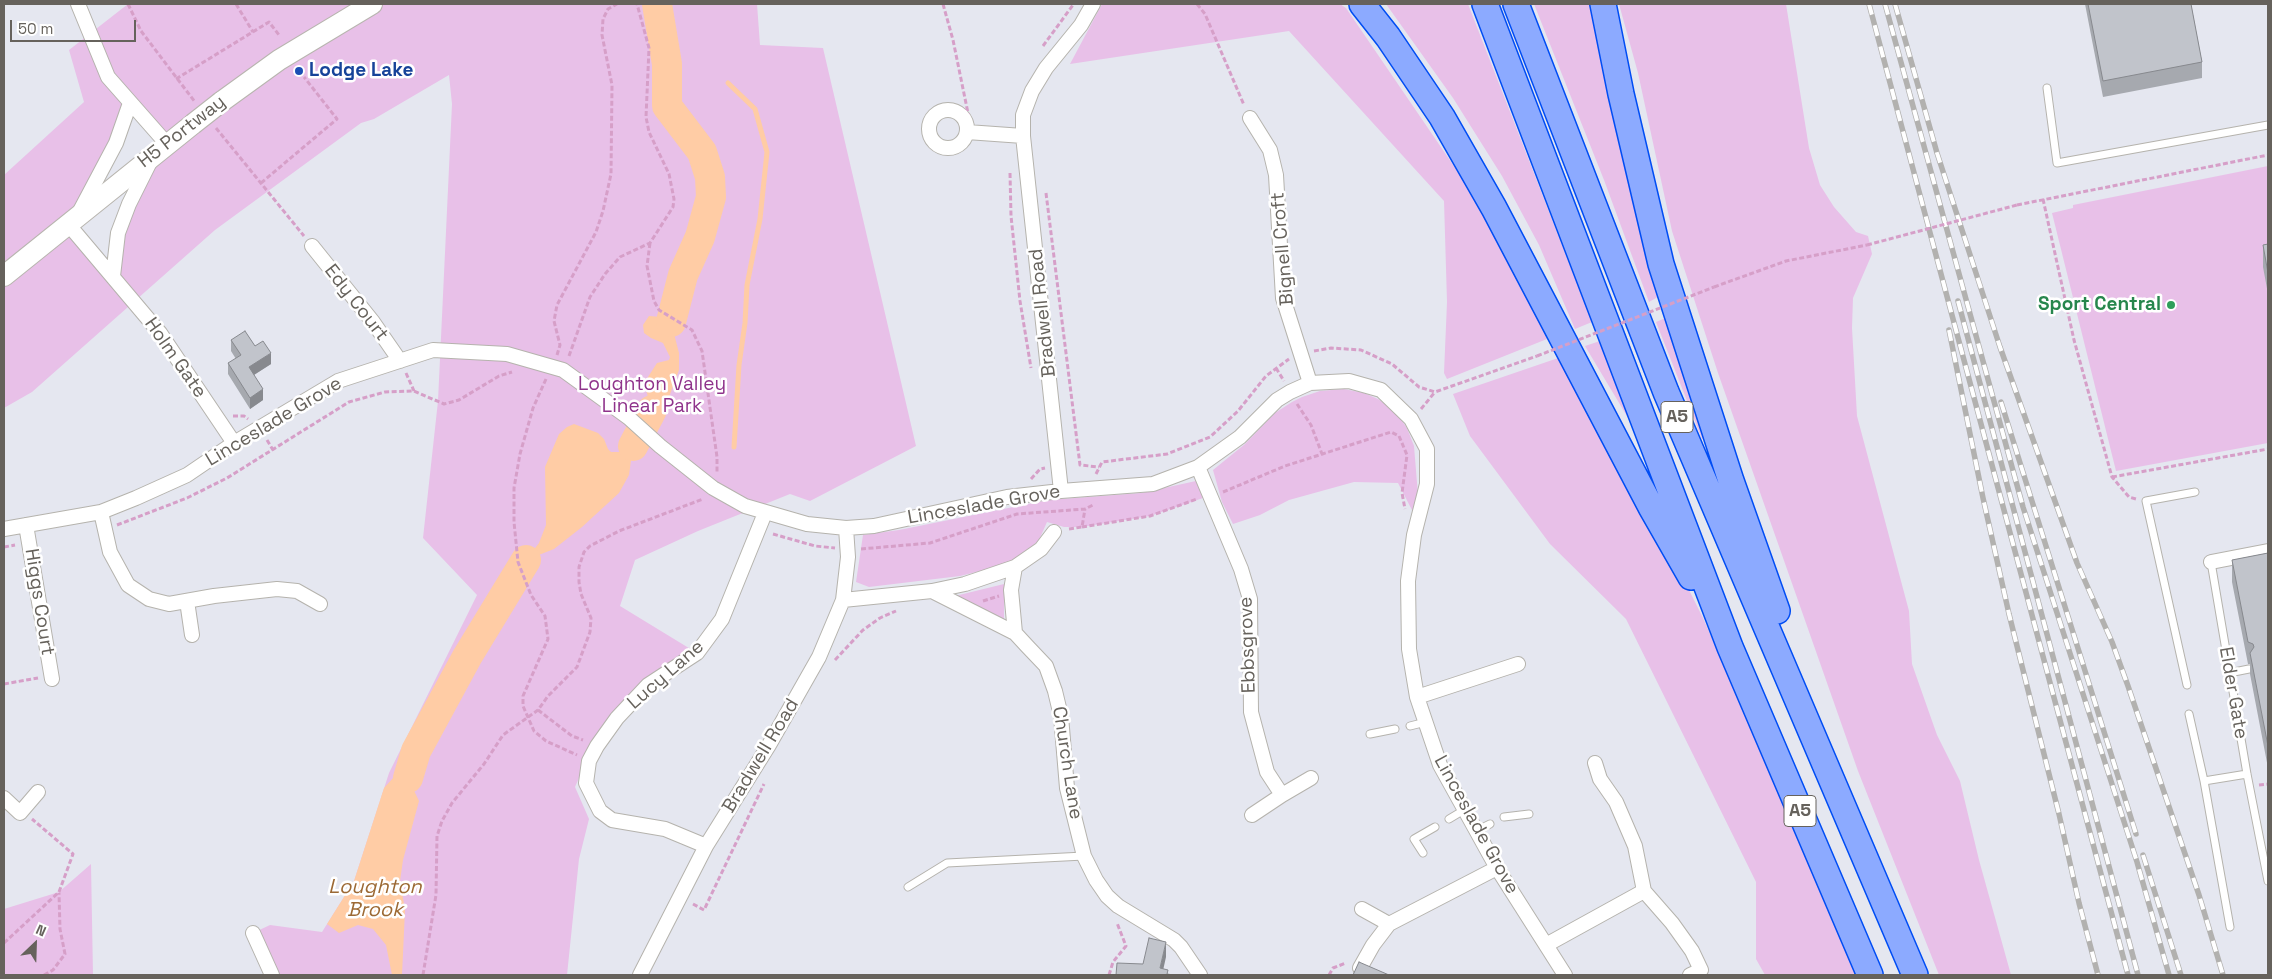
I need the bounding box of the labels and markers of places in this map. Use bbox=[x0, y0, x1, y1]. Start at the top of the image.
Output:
place label: Lodge Lake bbox=[309, 60, 413, 82]
marker: Lodge Lake bbox=[293, 65, 305, 77]
place label: Sport Central bbox=[2038, 294, 2161, 316]
marker: Sport Central bbox=[2165, 299, 2177, 311]

